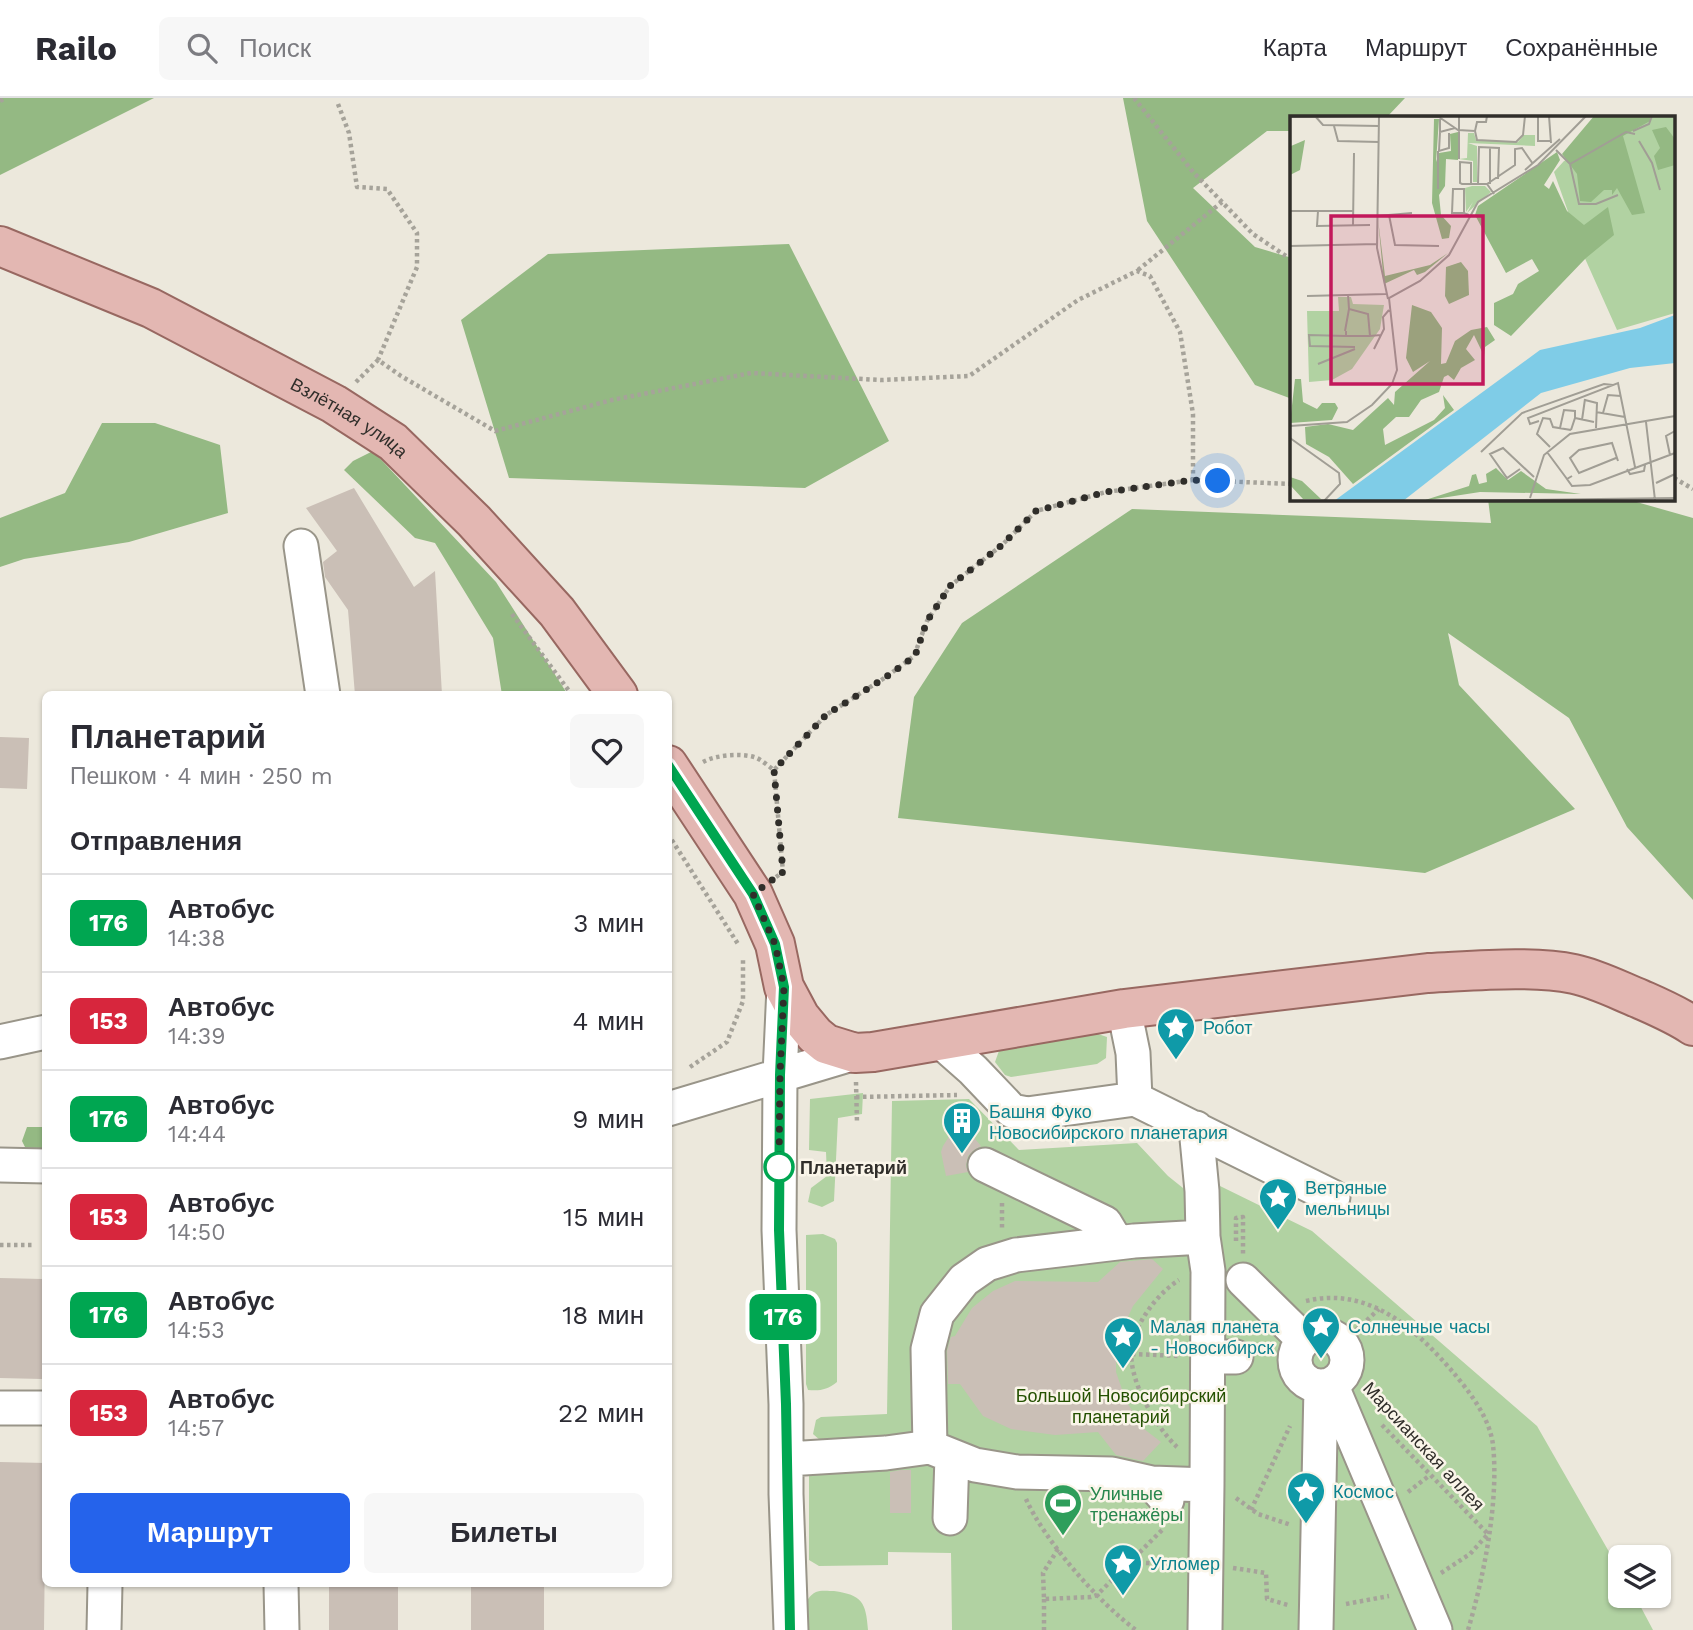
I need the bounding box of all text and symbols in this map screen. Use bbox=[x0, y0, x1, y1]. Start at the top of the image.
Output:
search box bbox=[159, 17, 649, 80]
text: Railo bbox=[35, 29, 117, 68]
icon: search bbox=[183, 29, 221, 67]
text: Поиск bbox=[239, 33, 311, 63]
text: Карта bbox=[1263, 34, 1327, 62]
text: Маршрут bbox=[1365, 34, 1467, 62]
text: Сохранённые bbox=[1505, 34, 1658, 62]
inset map bbox=[1290, 116, 1676, 500]
street label: Взлётная улица bbox=[287, 373, 413, 462]
your location bbox=[1200, 463, 1235, 498]
button: heart bbox=[570, 714, 644, 788]
text: Планетарий bbox=[70, 717, 266, 756]
text: Пешком · 4 мин · 250 m bbox=[70, 763, 333, 790]
text: Отправления bbox=[70, 826, 242, 856]
text: Автобус bbox=[168, 894, 275, 924]
text: 3 мин bbox=[573, 908, 644, 938]
text: 176 bbox=[89, 909, 128, 937]
text: 14:38 bbox=[168, 925, 225, 952]
text: Автобус bbox=[168, 992, 275, 1022]
text: 4 мин bbox=[572, 1006, 644, 1036]
place icon: Робот bbox=[1155, 1006, 1197, 1061]
text: 153 bbox=[89, 1007, 128, 1035]
place label: Робот bbox=[1203, 1017, 1252, 1038]
text: 14:39 bbox=[168, 1023, 225, 1050]
text: Автобус bbox=[168, 1090, 275, 1120]
building icon: Башня Фуко Новосибирского планетария bbox=[941, 1100, 983, 1155]
place label: Башня Фуко Новосибирского планетария bbox=[989, 1101, 1228, 1143]
text: 9 мин bbox=[572, 1104, 644, 1134]
text: 176 bbox=[89, 1105, 128, 1133]
text: 14:44 bbox=[168, 1121, 226, 1148]
marker: Планетарий bbox=[764, 1152, 794, 1182]
place label: Планетарий bbox=[800, 1157, 907, 1178]
place icon: Ветряные мельницы bbox=[1257, 1176, 1299, 1231]
place label: Ветряные мельницы bbox=[1305, 1177, 1390, 1219]
text: Автобус bbox=[168, 1188, 275, 1218]
text: 15 мин bbox=[563, 1202, 644, 1232]
text: 153 bbox=[89, 1203, 128, 1231]
text: 14:50 bbox=[168, 1219, 226, 1246]
text: Автобус bbox=[168, 1286, 275, 1316]
line badge: 176 bbox=[743, 1294, 823, 1340]
text: 18 мин bbox=[562, 1300, 644, 1330]
text: 176 bbox=[89, 1301, 128, 1329]
text: 176 bbox=[763, 1303, 803, 1331]
place icon: Солнечные часы bbox=[1300, 1305, 1342, 1360]
place icon: Малая планета - Новосибирск bbox=[1102, 1315, 1144, 1370]
place label: Малая планета - Новосибирск bbox=[1150, 1316, 1280, 1358]
place label: Солнечные часы bbox=[1348, 1316, 1490, 1337]
text: 14:53 bbox=[168, 1317, 225, 1344]
street label: Марсианская аллея bbox=[1359, 1377, 1489, 1515]
text: Автобус bbox=[168, 1384, 275, 1414]
park label: Большой Новосибирский планетарий bbox=[1016, 1385, 1226, 1427]
text: 22 мин bbox=[558, 1398, 644, 1428]
text: 153 bbox=[89, 1399, 128, 1427]
text: 14:57 bbox=[168, 1415, 224, 1442]
place icon: Космос bbox=[1285, 1470, 1327, 1525]
place label: Космос bbox=[1333, 1481, 1394, 1502]
sports icon: Уличные тренажёры bbox=[1042, 1482, 1084, 1537]
place label: Уличные тренажёры bbox=[1090, 1483, 1183, 1525]
button: Маршрут bbox=[70, 1493, 350, 1573]
button: Билеты bbox=[364, 1493, 644, 1573]
place icon: Угломер bbox=[1102, 1542, 1144, 1597]
map controls bbox=[1608, 1545, 1671, 1608]
button: layers bbox=[1608, 1545, 1671, 1608]
place label: Угломер bbox=[1150, 1553, 1220, 1574]

